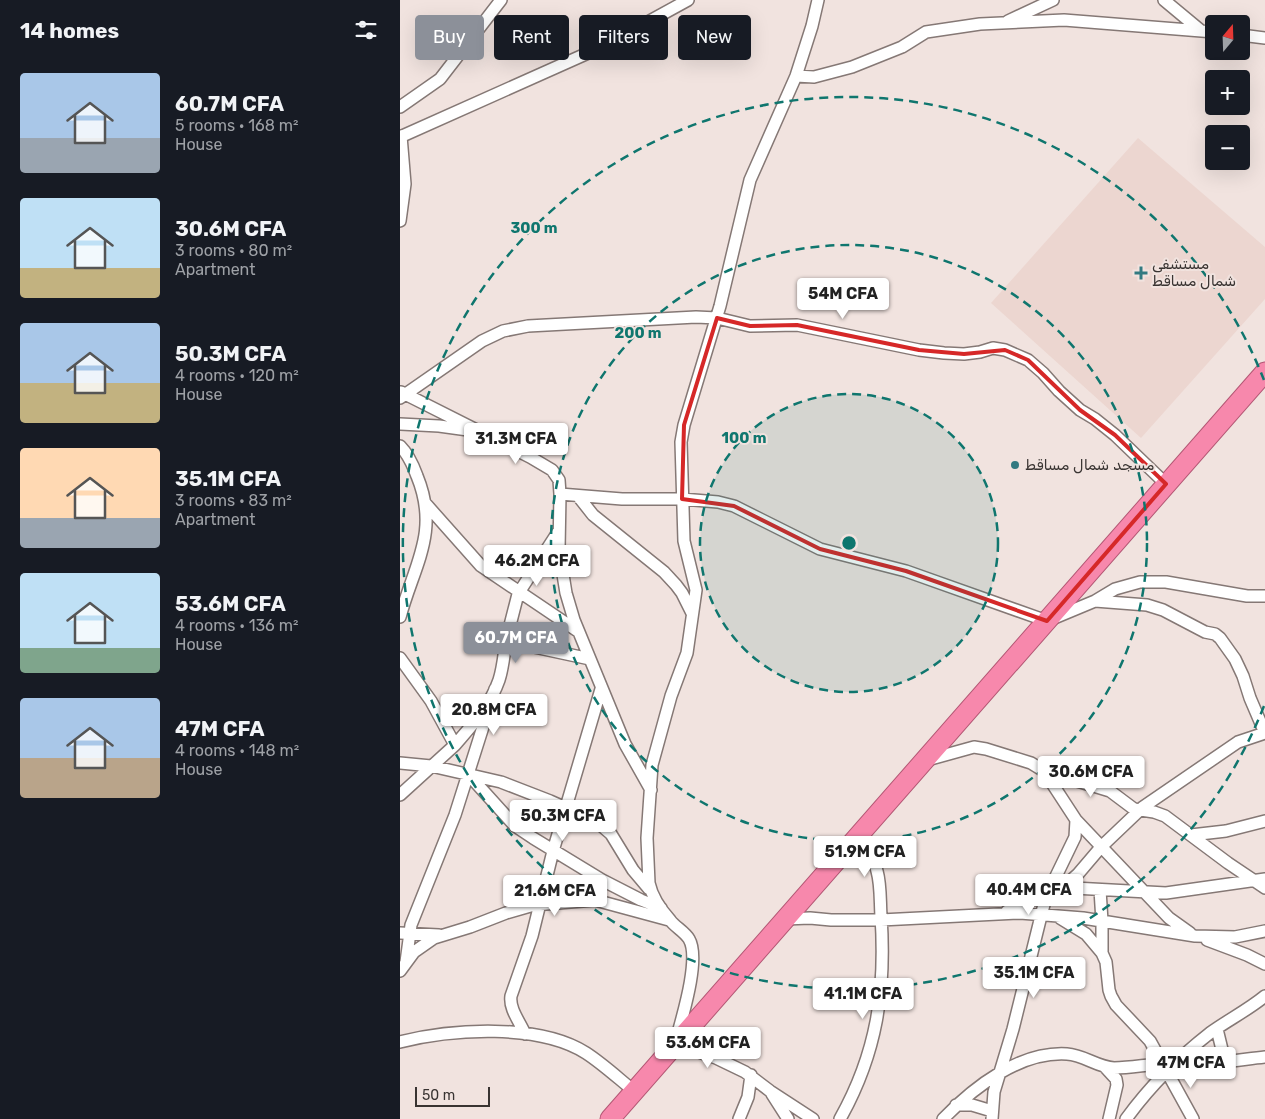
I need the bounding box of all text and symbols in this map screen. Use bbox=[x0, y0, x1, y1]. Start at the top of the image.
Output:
chip: Buy bbox=[415, 15, 484, 60]
chip: Rent bbox=[494, 15, 569, 60]
chip: Filters bbox=[579, 15, 668, 60]
chip: New bbox=[678, 15, 751, 60]
north arrow bbox=[1205, 15, 1250, 60]
map controls bbox=[1205, 15, 1250, 170]
icon: filters bbox=[352, 16, 380, 44]
text: 14 homes bbox=[20, 18, 119, 43]
button: + bbox=[1205, 70, 1250, 115]
text: 60.7M CFA bbox=[175, 91, 284, 116]
icon: home bbox=[60, 93, 120, 153]
text: 5 rooms · 168 m² bbox=[175, 116, 299, 135]
button: − bbox=[1205, 125, 1250, 170]
text: House bbox=[175, 135, 222, 154]
text: 30.6M CFA bbox=[175, 216, 286, 241]
icon: home bbox=[60, 218, 120, 278]
text: 300 m bbox=[510, 219, 558, 237]
text: 3 rooms · 80 m² bbox=[175, 241, 292, 260]
place label: مستشفى شمال مساقط bbox=[1152, 255, 1236, 290]
text: Apartment bbox=[175, 260, 255, 279]
marker: مستشفى شمال مساقط bbox=[1134, 266, 1148, 280]
pin: 54M CFA bbox=[797, 278, 889, 320]
text: 54M CFA bbox=[808, 284, 878, 303]
text: 200 m bbox=[614, 324, 662, 342]
text: 50.3M CFA bbox=[175, 341, 286, 366]
icon: home bbox=[60, 343, 120, 403]
text: 4 rooms · 120 m² bbox=[175, 366, 299, 385]
text: House bbox=[175, 385, 222, 404]
pin: 31.3M CFA bbox=[459, 422, 573, 465]
text: 31.3M CFA bbox=[475, 429, 557, 448]
text: 100 m bbox=[722, 429, 766, 447]
place label: مسجد شمال مساقط bbox=[1025, 456, 1154, 474]
marker: مسجد شمال مساقط bbox=[1009, 459, 1021, 471]
text: 35.1M CFA bbox=[175, 466, 281, 491]
icon: home bbox=[60, 468, 120, 528]
text: 3 rooms · 83 m² bbox=[175, 491, 292, 510]
text: Apartment bbox=[175, 510, 255, 529]
centre of rings bbox=[840, 534, 858, 552]
pin: 46.2M CFA bbox=[480, 544, 594, 587]
text: 46.2M CFA bbox=[495, 551, 579, 570]
text: 53.6M CFA bbox=[175, 591, 286, 616]
icon: home bbox=[60, 593, 120, 653]
text: 4 rooms · 136 m² bbox=[175, 616, 298, 635]
pin: 60.7M CFA bbox=[459, 622, 573, 664]
text: 60.7M CFA bbox=[474, 628, 558, 647]
text: House bbox=[175, 635, 222, 654]
pin: 20.8M CFA bbox=[437, 694, 551, 736]
text: 20.8M CFA bbox=[451, 700, 537, 719]
text: 47M CFA bbox=[175, 716, 265, 741]
icon: home bbox=[60, 718, 120, 778]
text: 4 rooms · 148 m² bbox=[175, 741, 299, 760]
pin: 30.6M CFA bbox=[1034, 756, 1148, 798]
text: House bbox=[175, 760, 222, 779]
text: 30.6M CFA bbox=[1049, 762, 1133, 781]
pin: 50.3M CFA bbox=[506, 800, 620, 842]
text: 50.3M CFA bbox=[521, 806, 605, 825]
pin: 51.9M CFA bbox=[808, 836, 922, 878]
text: 51.9M CFA bbox=[825, 842, 905, 861]
pin: 21.6M CFA bbox=[498, 874, 612, 917]
pin: 40.4M CFA bbox=[972, 874, 1086, 916]
text: 40.4M CFA bbox=[986, 880, 1072, 899]
text: 21.6M CFA bbox=[514, 881, 596, 900]
pin: 35.1M CFA bbox=[977, 956, 1091, 999]
text: 35.1M CFA bbox=[994, 963, 1074, 982]
pin: 41.1M CFA bbox=[806, 978, 920, 1020]
text: 41.1M CFA bbox=[824, 984, 902, 1003]
pin: 53.6M CFA bbox=[651, 1026, 765, 1069]
text: 53.6M CFA bbox=[666, 1033, 750, 1052]
pin: 47M CFA bbox=[1145, 1046, 1237, 1089]
text: 47M CFA bbox=[1157, 1053, 1225, 1072]
scale bar bbox=[415, 1084, 490, 1107]
text: 50 m bbox=[422, 1087, 455, 1104]

